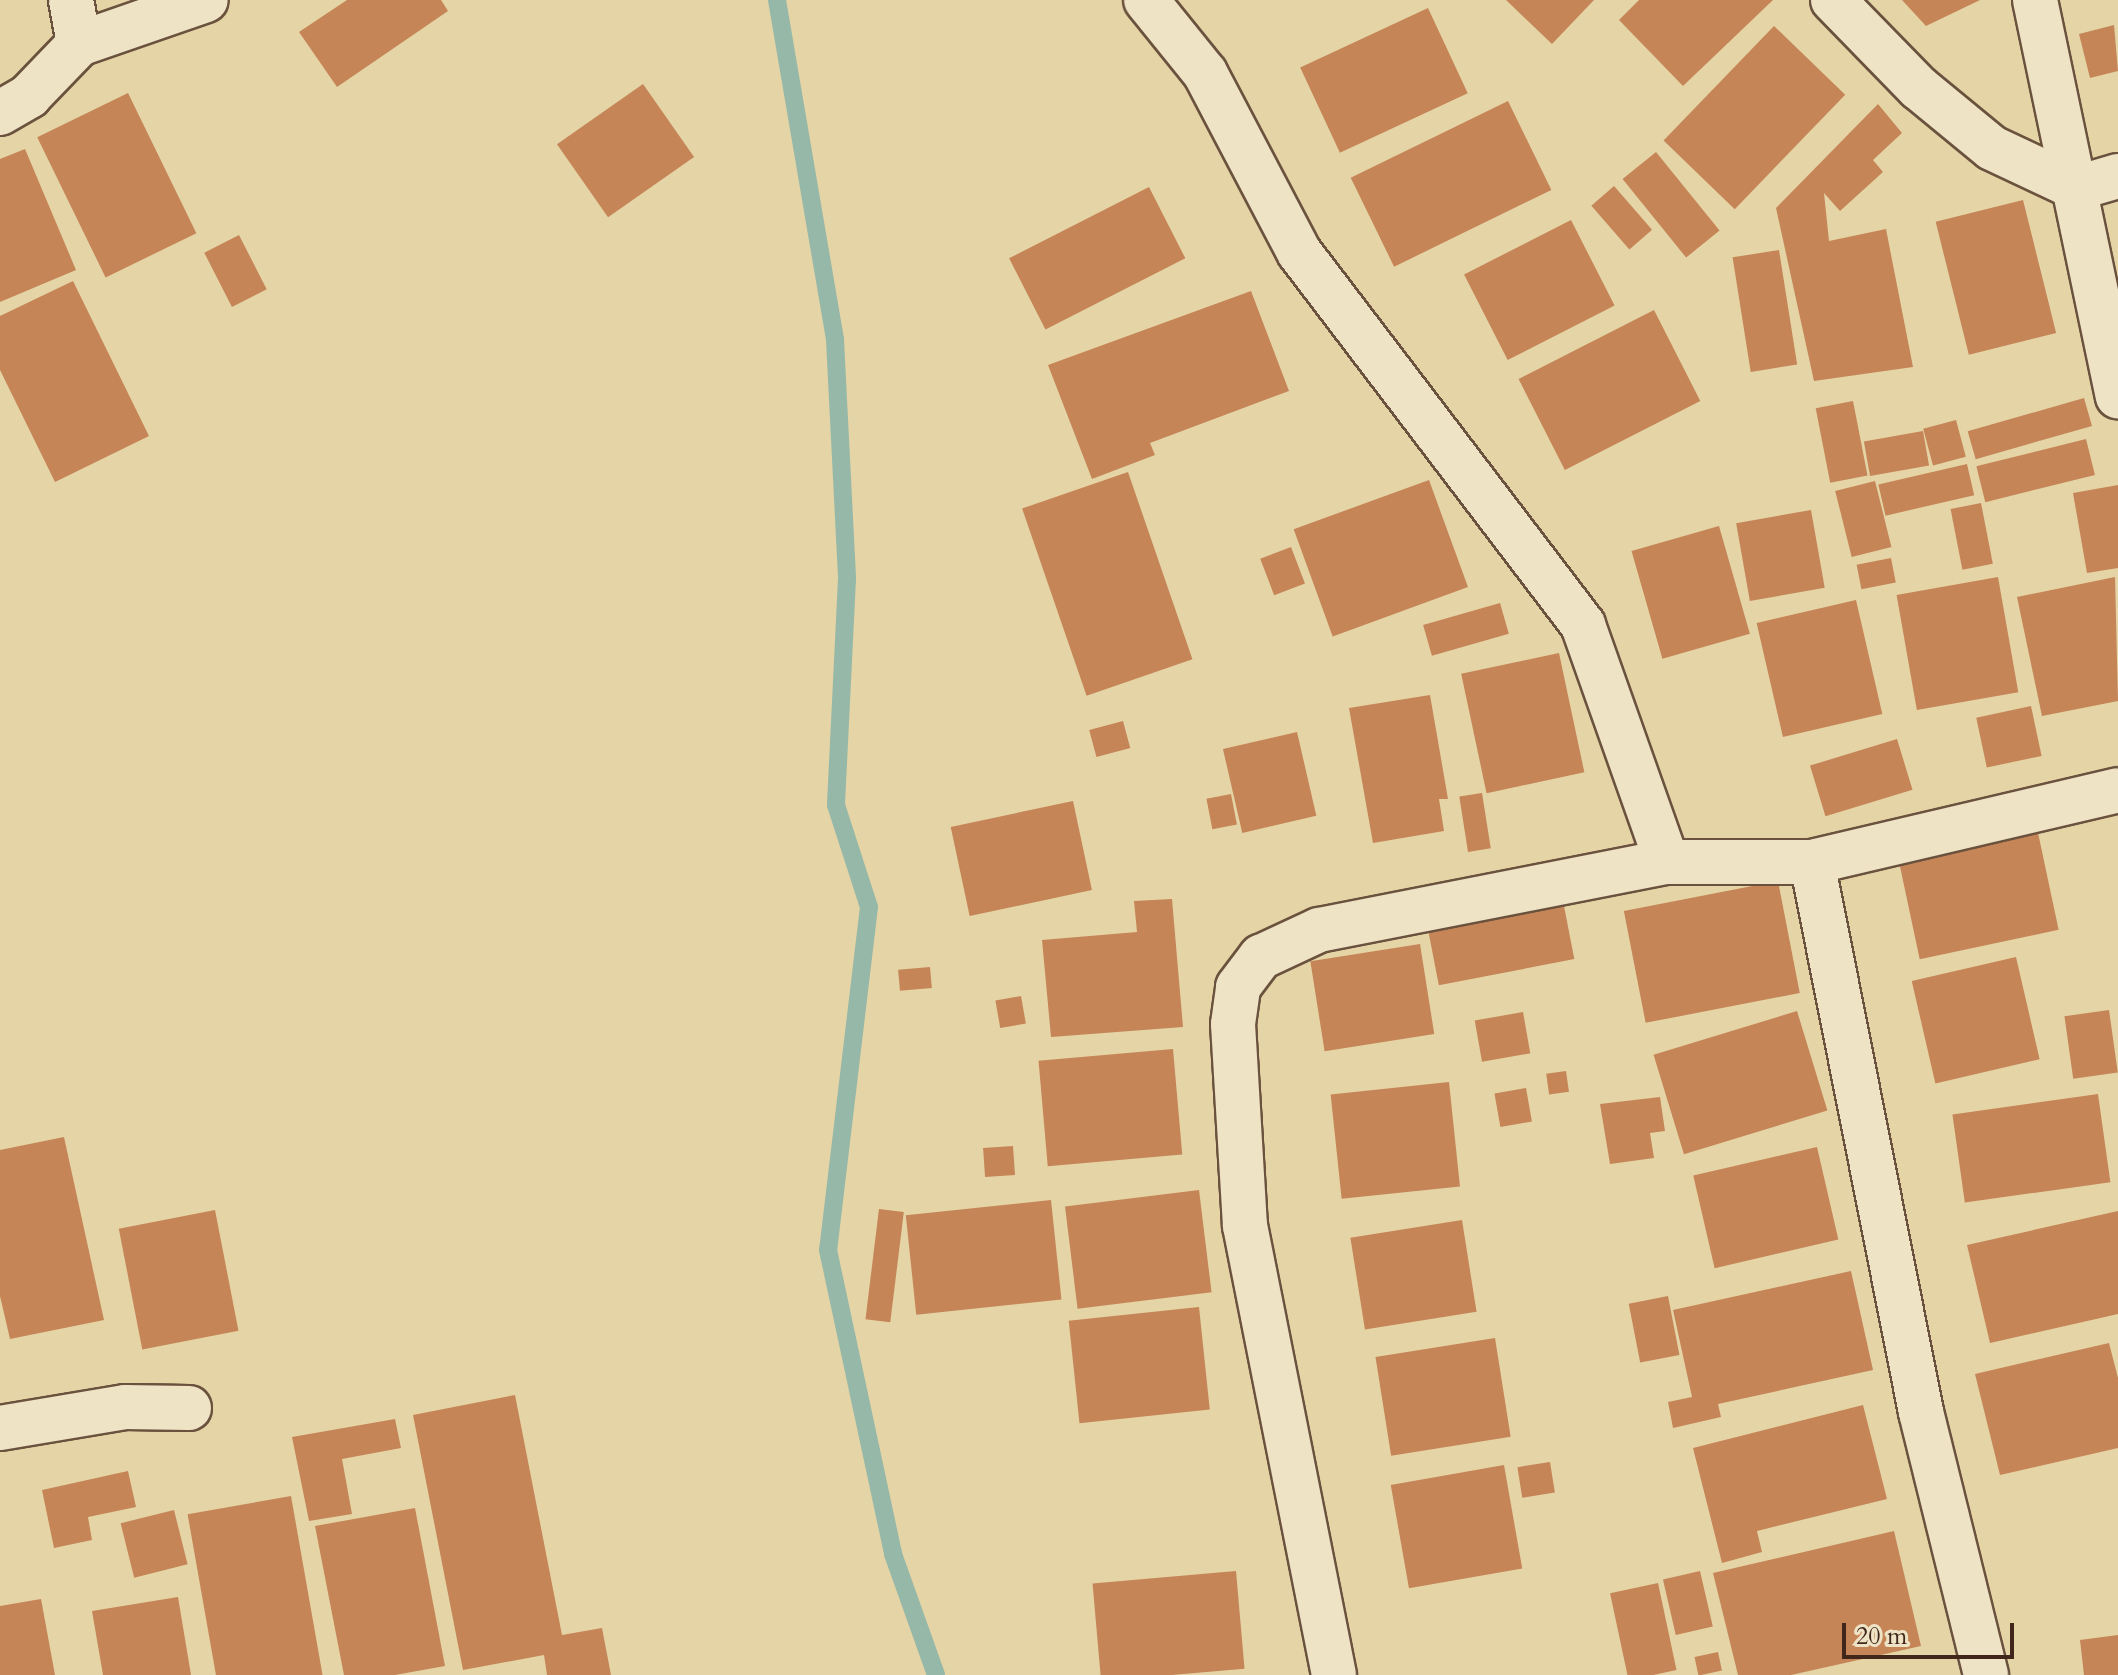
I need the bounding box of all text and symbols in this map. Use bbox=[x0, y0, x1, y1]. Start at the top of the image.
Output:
scale bar bbox=[1846, 1607, 2018, 1657]
text: 20 m bbox=[1856, 1620, 1907, 1653]

